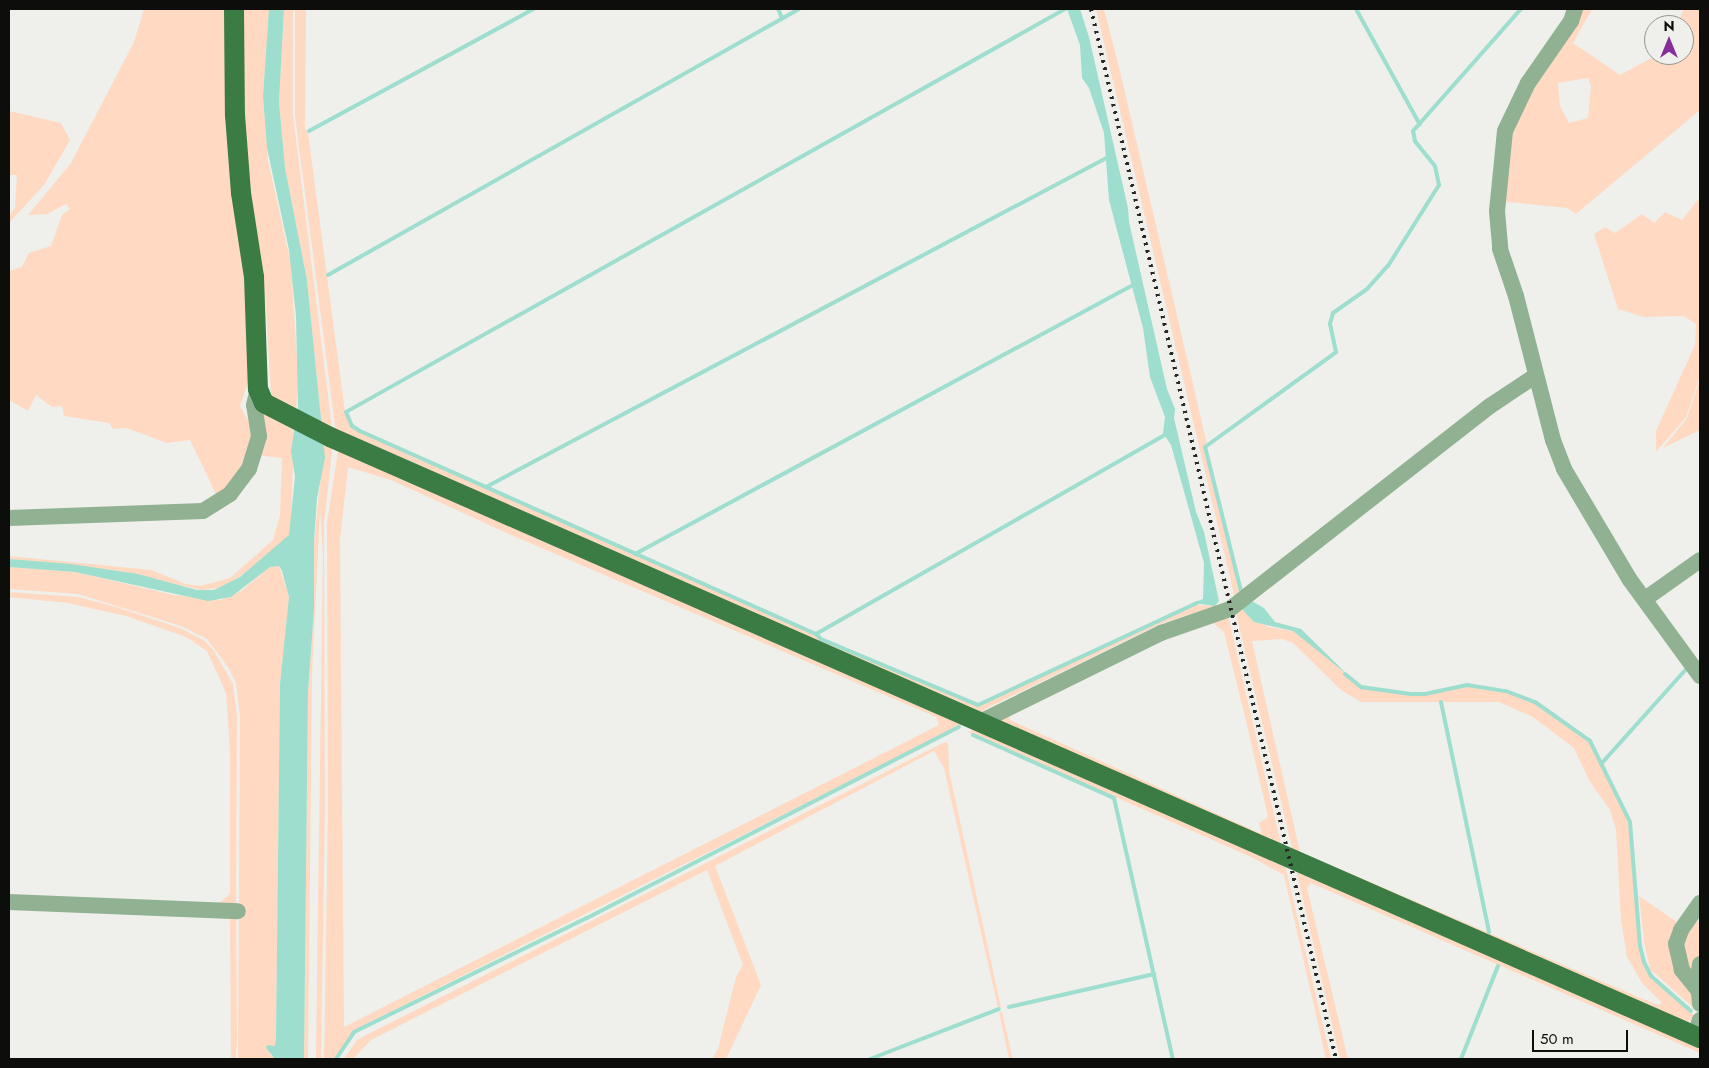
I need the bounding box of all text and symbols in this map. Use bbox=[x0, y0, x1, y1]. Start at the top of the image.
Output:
north arrow bbox=[1644, 15, 1694, 65]
text: N bbox=[1663, 16, 1675, 36]
scale bar bbox=[1534, 1020, 1630, 1052]
text: 50 m bbox=[1540, 1028, 1574, 1050]

